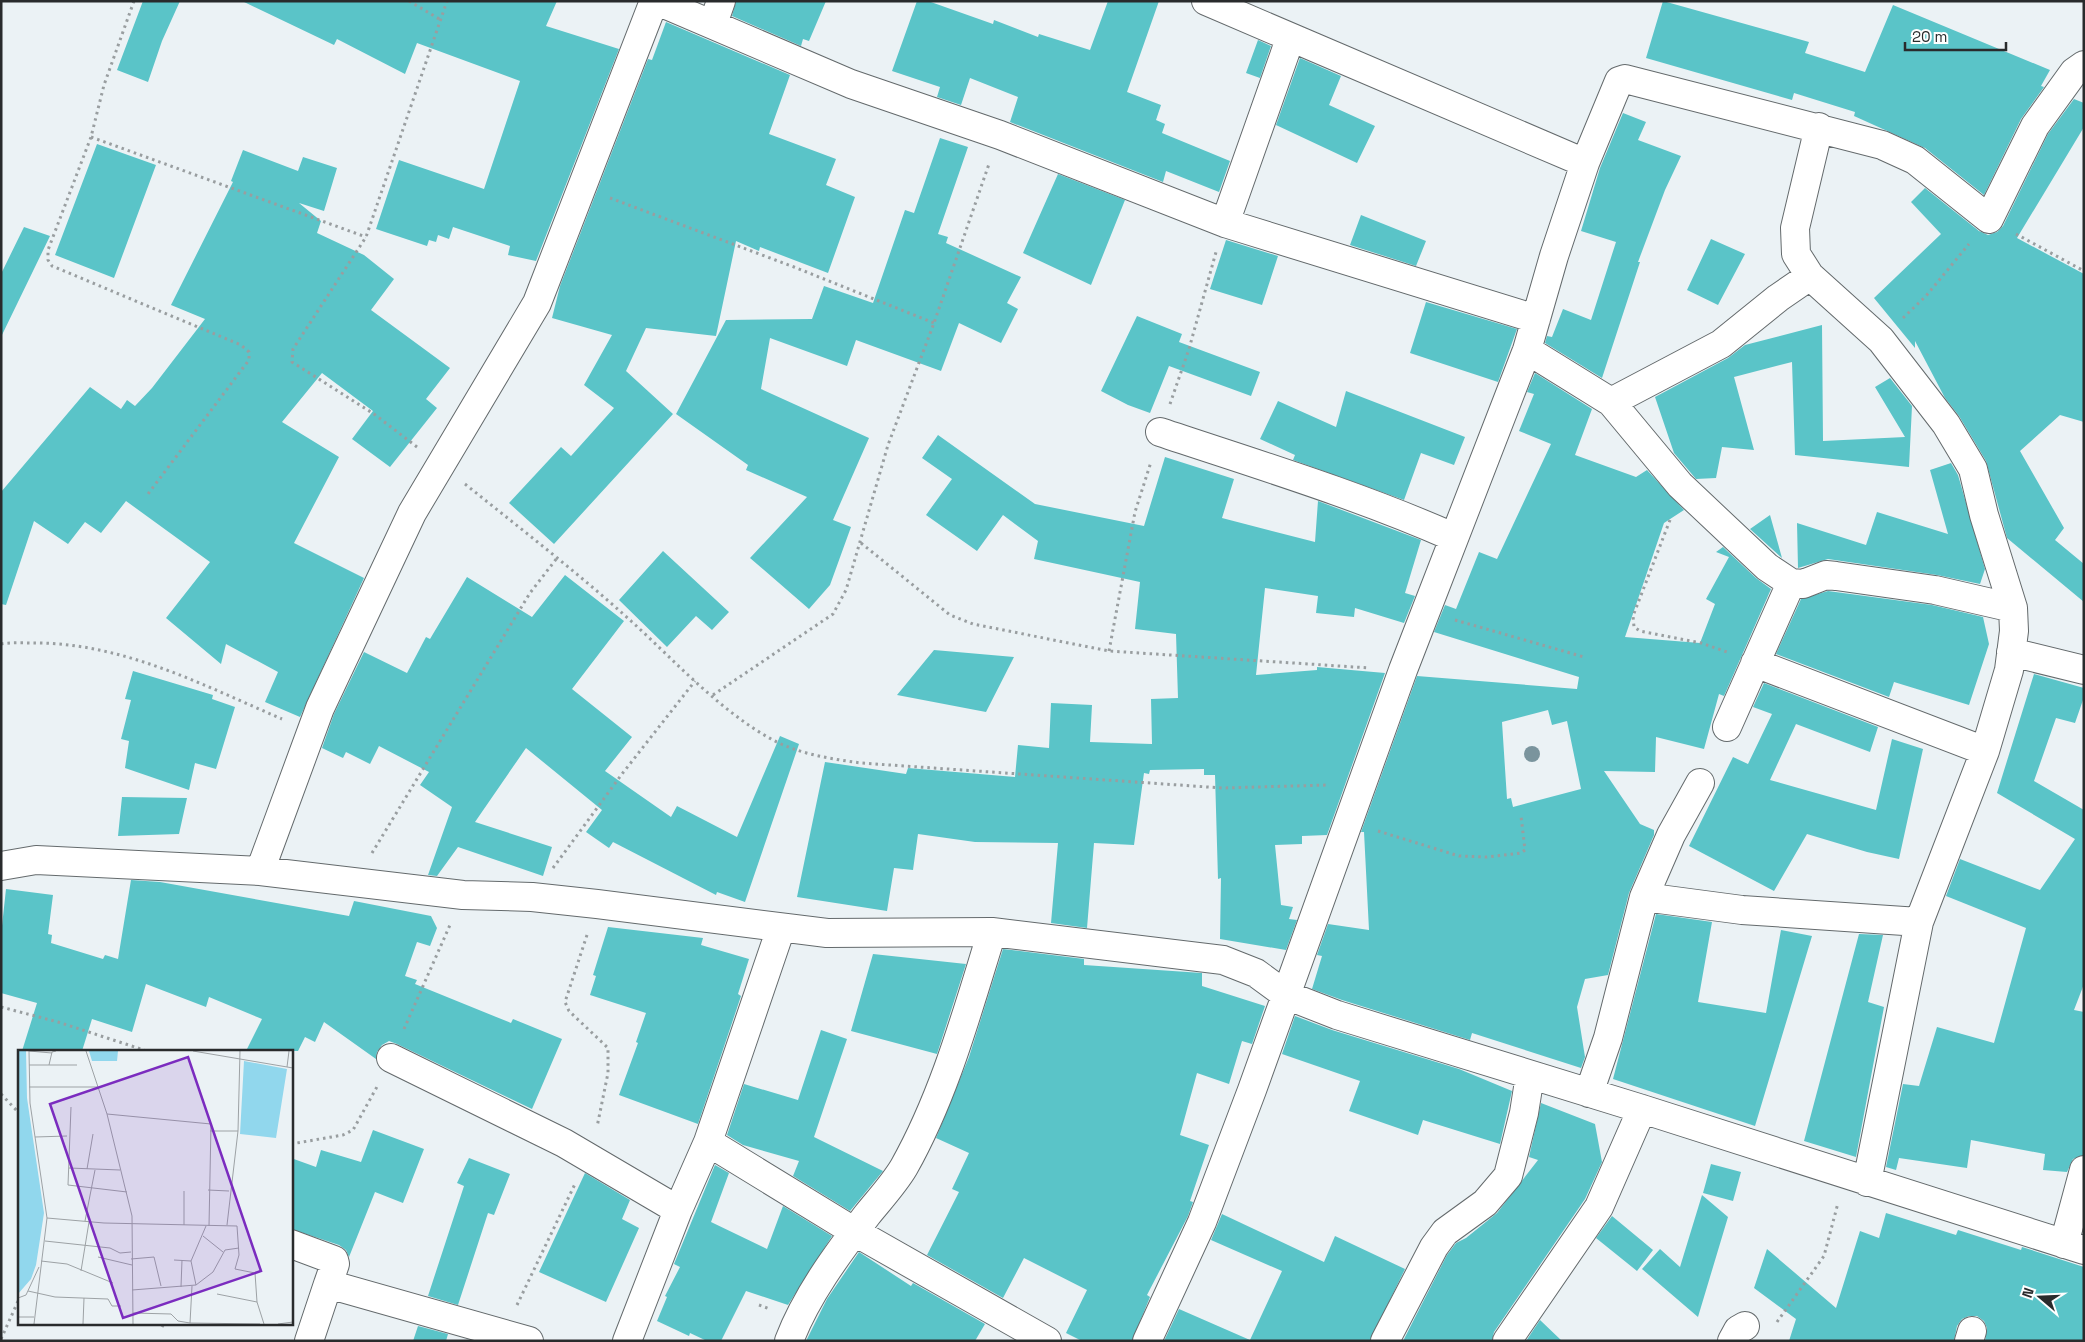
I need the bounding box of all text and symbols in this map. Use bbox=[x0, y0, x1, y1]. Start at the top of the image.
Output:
scale bar bbox=[1905, 20, 2006, 52]
text: 20 m bbox=[1912, 27, 1947, 46]
inset map bbox=[18, 1050, 292, 1324]
north arrow bbox=[2015, 1272, 2065, 1322]
text: N bbox=[2018, 1285, 2038, 1300]

